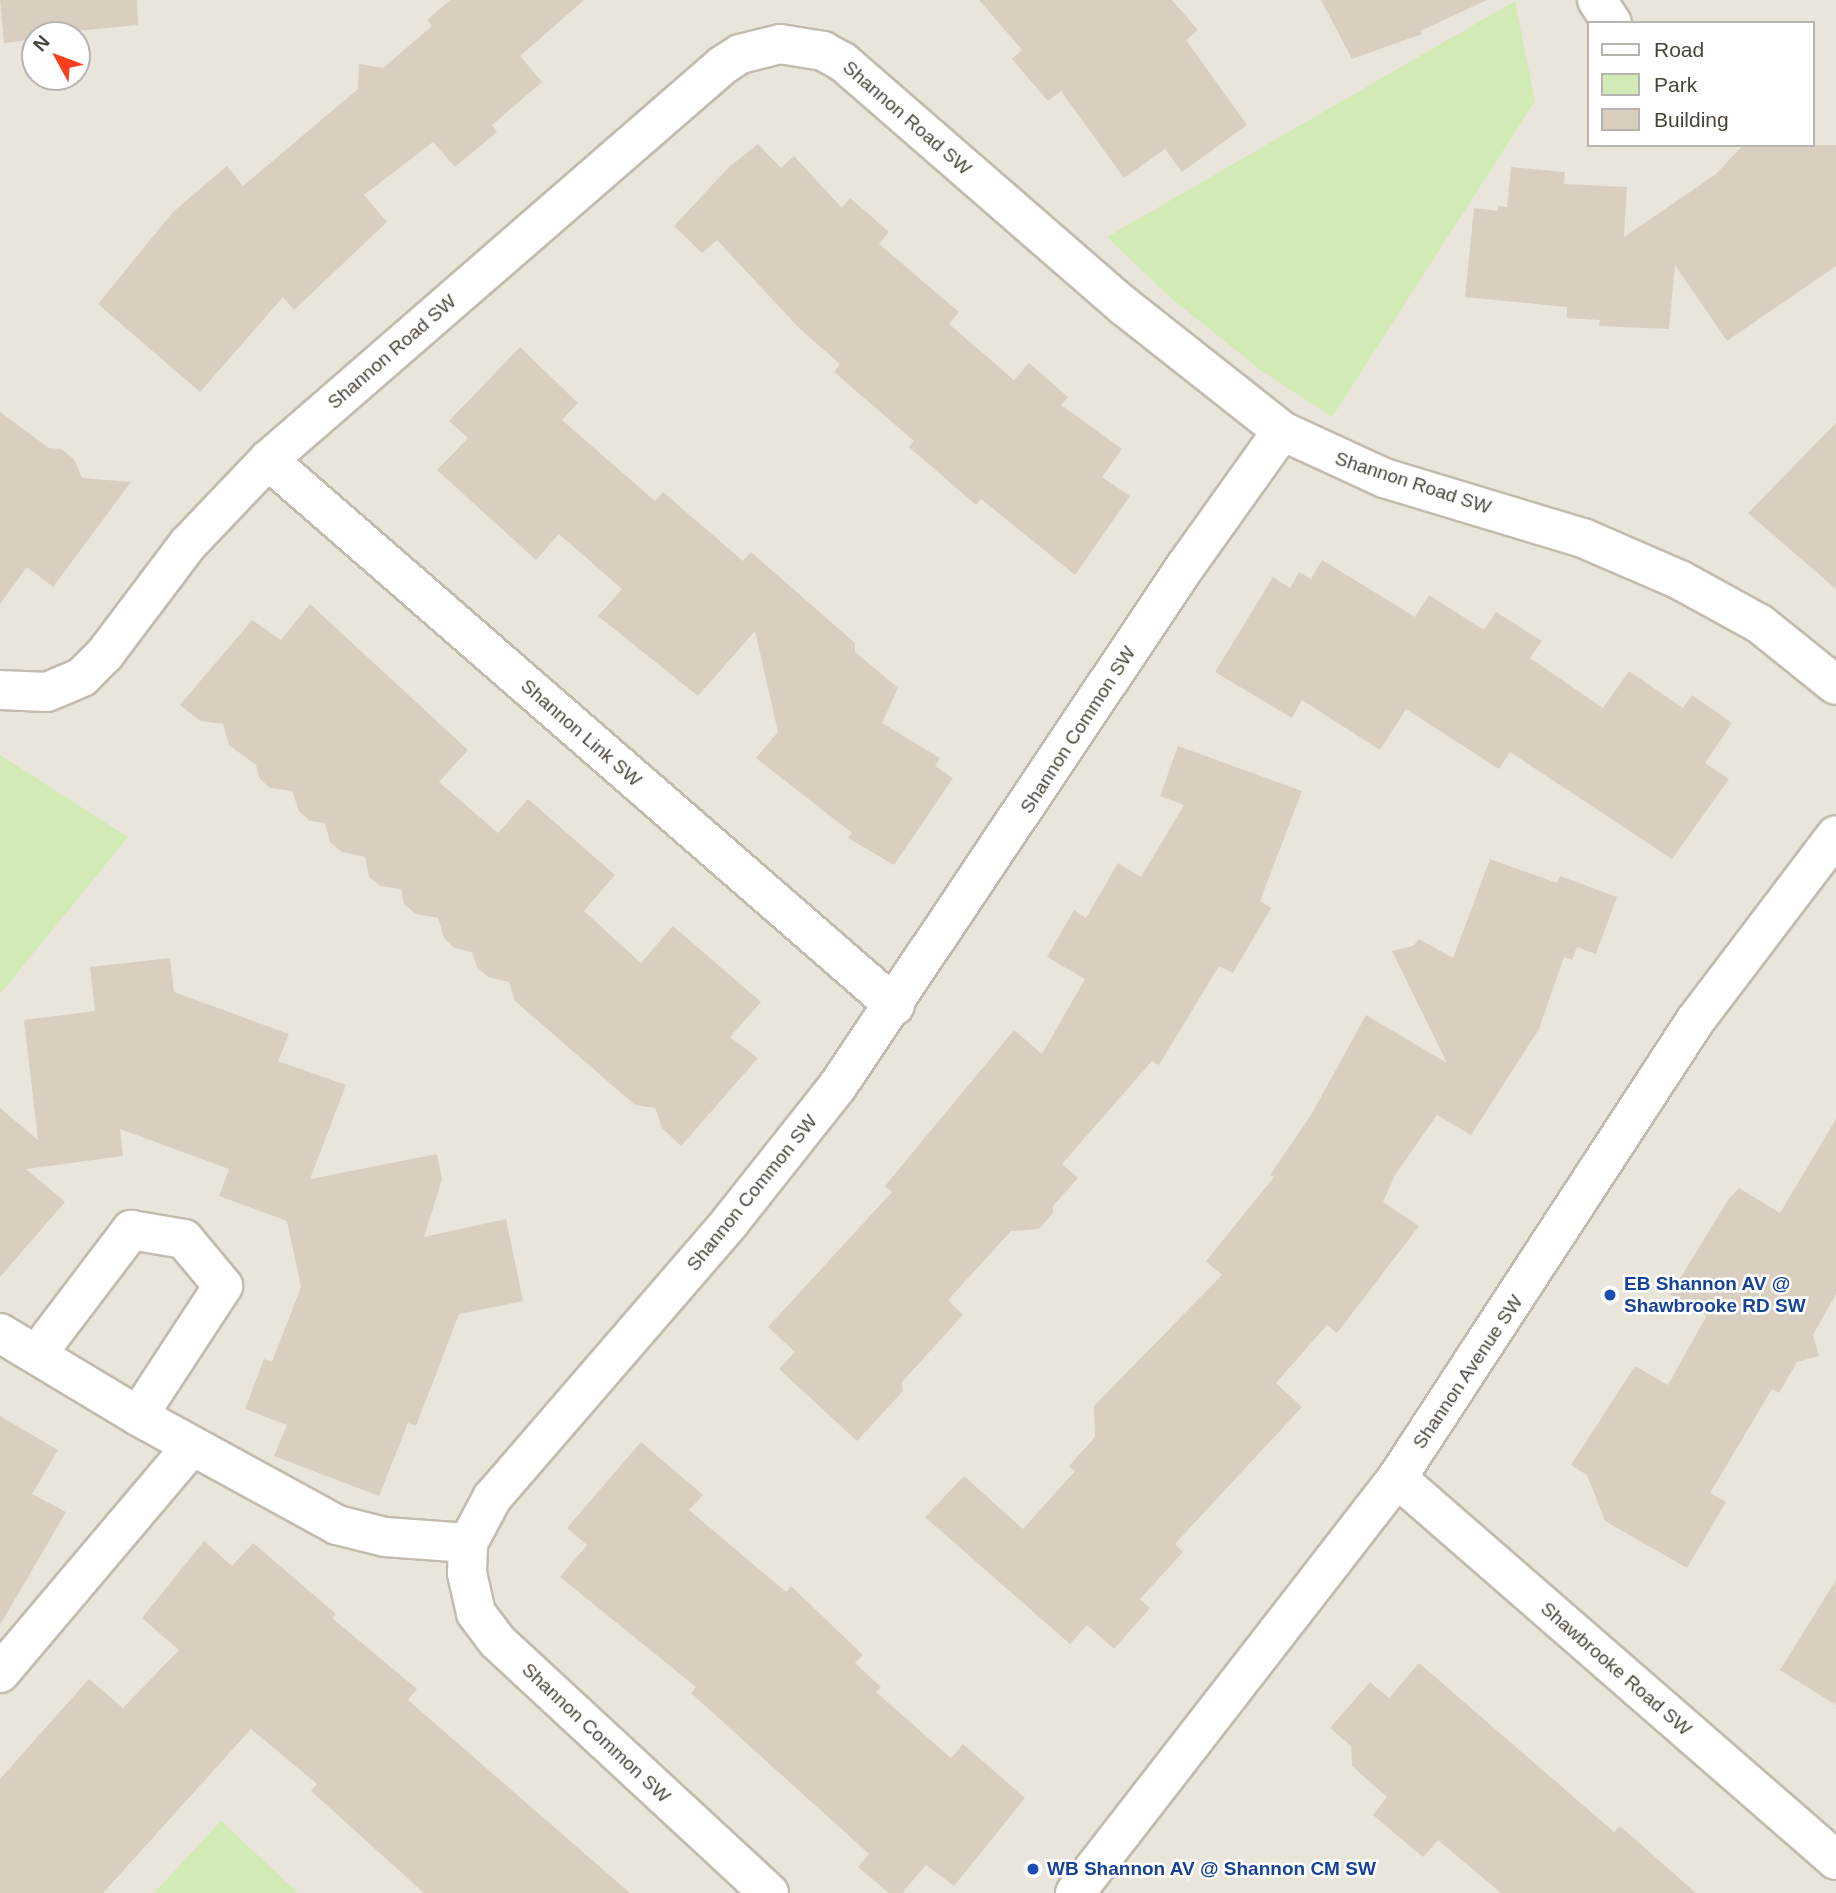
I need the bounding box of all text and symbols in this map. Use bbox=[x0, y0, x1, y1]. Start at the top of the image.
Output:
north arrow bbox=[21, 21, 91, 91]
legend bbox=[1588, 21, 1815, 147]
text: N bbox=[29, 31, 54, 55]
text: Road bbox=[1654, 38, 1704, 61]
street label: Shannon Road SW bbox=[838, 56, 976, 180]
text: Park bbox=[1654, 73, 1697, 96]
text: Building bbox=[1654, 108, 1729, 131]
street label: Shannon Road SW bbox=[323, 290, 461, 414]
street label: Shannon Road SW bbox=[1332, 447, 1494, 519]
street label: Shannon Common SW bbox=[1016, 642, 1140, 818]
street label: Shannon Link SW bbox=[516, 675, 646, 791]
street label: Shannon Common SW bbox=[682, 1110, 822, 1276]
place label: EB Shannon AV @ Shawbrooke RD SW bbox=[1624, 1273, 1806, 1317]
marker: EB Shannon AV @ Shawbrooke RD SW bbox=[1602, 1287, 1618, 1303]
street label: Shannon Avenue SW bbox=[1408, 1290, 1528, 1454]
street label: Shawbrooke Road SW bbox=[1536, 1597, 1696, 1741]
street label: Shannon Common SW bbox=[517, 1658, 675, 1808]
place label: WB Shannon AV @ Shannon CM SW bbox=[1047, 1858, 1377, 1880]
marker: WB Shannon AV @ Shannon CM SW bbox=[1025, 1861, 1041, 1877]

